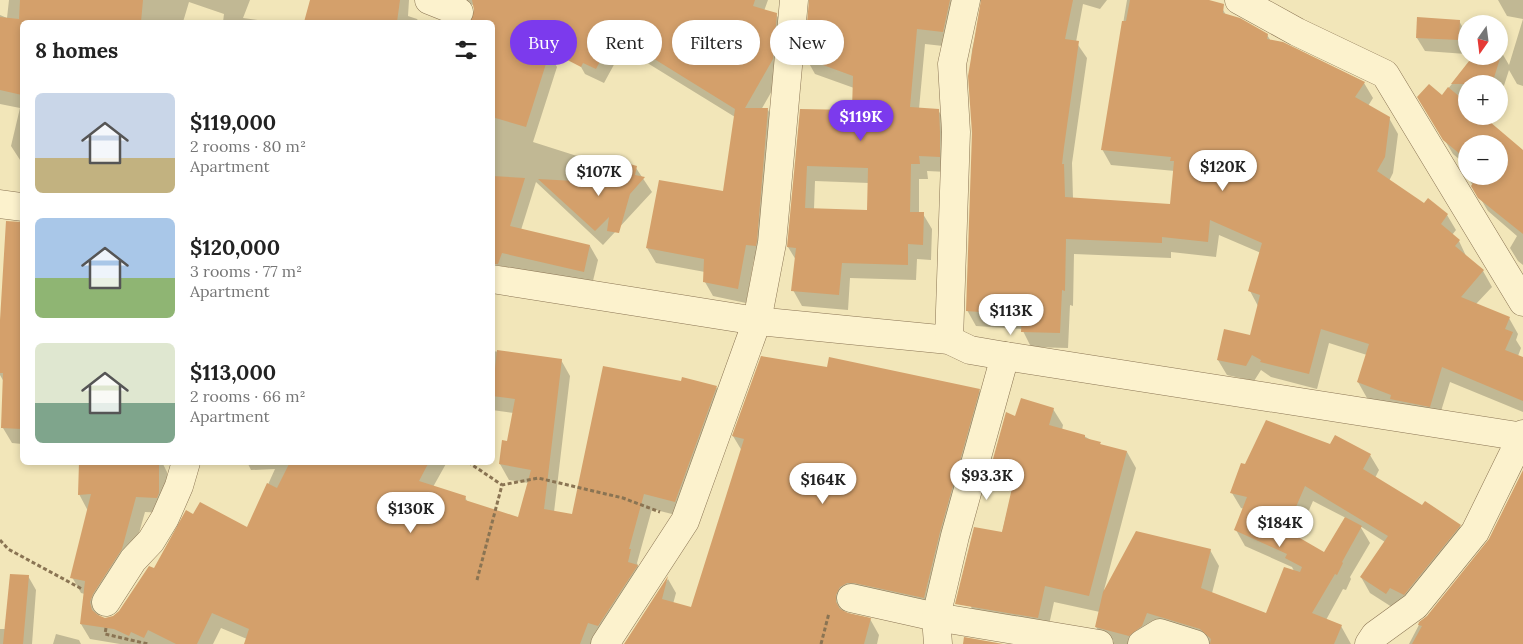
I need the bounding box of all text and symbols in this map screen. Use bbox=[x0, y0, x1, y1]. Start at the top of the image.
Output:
north arrow bbox=[1458, 15, 1508, 65]
map controls bbox=[1458, 15, 1508, 185]
chip: Buy bbox=[510, 20, 577, 65]
chip: Rent bbox=[587, 20, 662, 65]
chip: Filters bbox=[672, 20, 760, 65]
chip: New bbox=[770, 20, 844, 65]
icon: filters bbox=[452, 36, 480, 64]
text: 8 homes bbox=[35, 37, 118, 64]
button: + bbox=[1458, 75, 1508, 125]
pin: $119K bbox=[826, 100, 896, 142]
text: $119K bbox=[839, 106, 883, 126]
text: $119,000 bbox=[190, 109, 276, 136]
icon: home bbox=[75, 113, 135, 173]
button: − bbox=[1458, 135, 1508, 185]
text: 2 rooms · 80 m² bbox=[190, 136, 306, 156]
pin: $120K bbox=[1188, 150, 1258, 192]
pin: $107K bbox=[564, 154, 634, 197]
text: Apartment bbox=[190, 156, 270, 176]
text: $120K bbox=[1200, 156, 1246, 176]
text: $107K bbox=[577, 161, 621, 181]
text: $120,000 bbox=[190, 234, 280, 261]
icon: home bbox=[75, 238, 135, 298]
text: 3 rooms · 77 m² bbox=[190, 261, 302, 281]
text: Apartment bbox=[190, 281, 270, 301]
pin: $113K bbox=[976, 294, 1046, 336]
text: $113K bbox=[990, 300, 1032, 320]
text: $113,000 bbox=[190, 359, 276, 386]
icon: home bbox=[75, 363, 135, 423]
text: 2 rooms · 66 m² bbox=[190, 386, 306, 406]
text: Apartment bbox=[190, 406, 270, 426]
pin: $93.3K bbox=[946, 458, 1028, 501]
pin: $164K bbox=[788, 462, 858, 505]
text: $93.3K bbox=[961, 465, 1013, 485]
text: $164K bbox=[800, 469, 846, 489]
pin: $130K bbox=[376, 492, 446, 534]
text: $130K bbox=[388, 498, 434, 518]
pin: $184K bbox=[1245, 506, 1315, 548]
text: $184K bbox=[1257, 512, 1303, 532]

